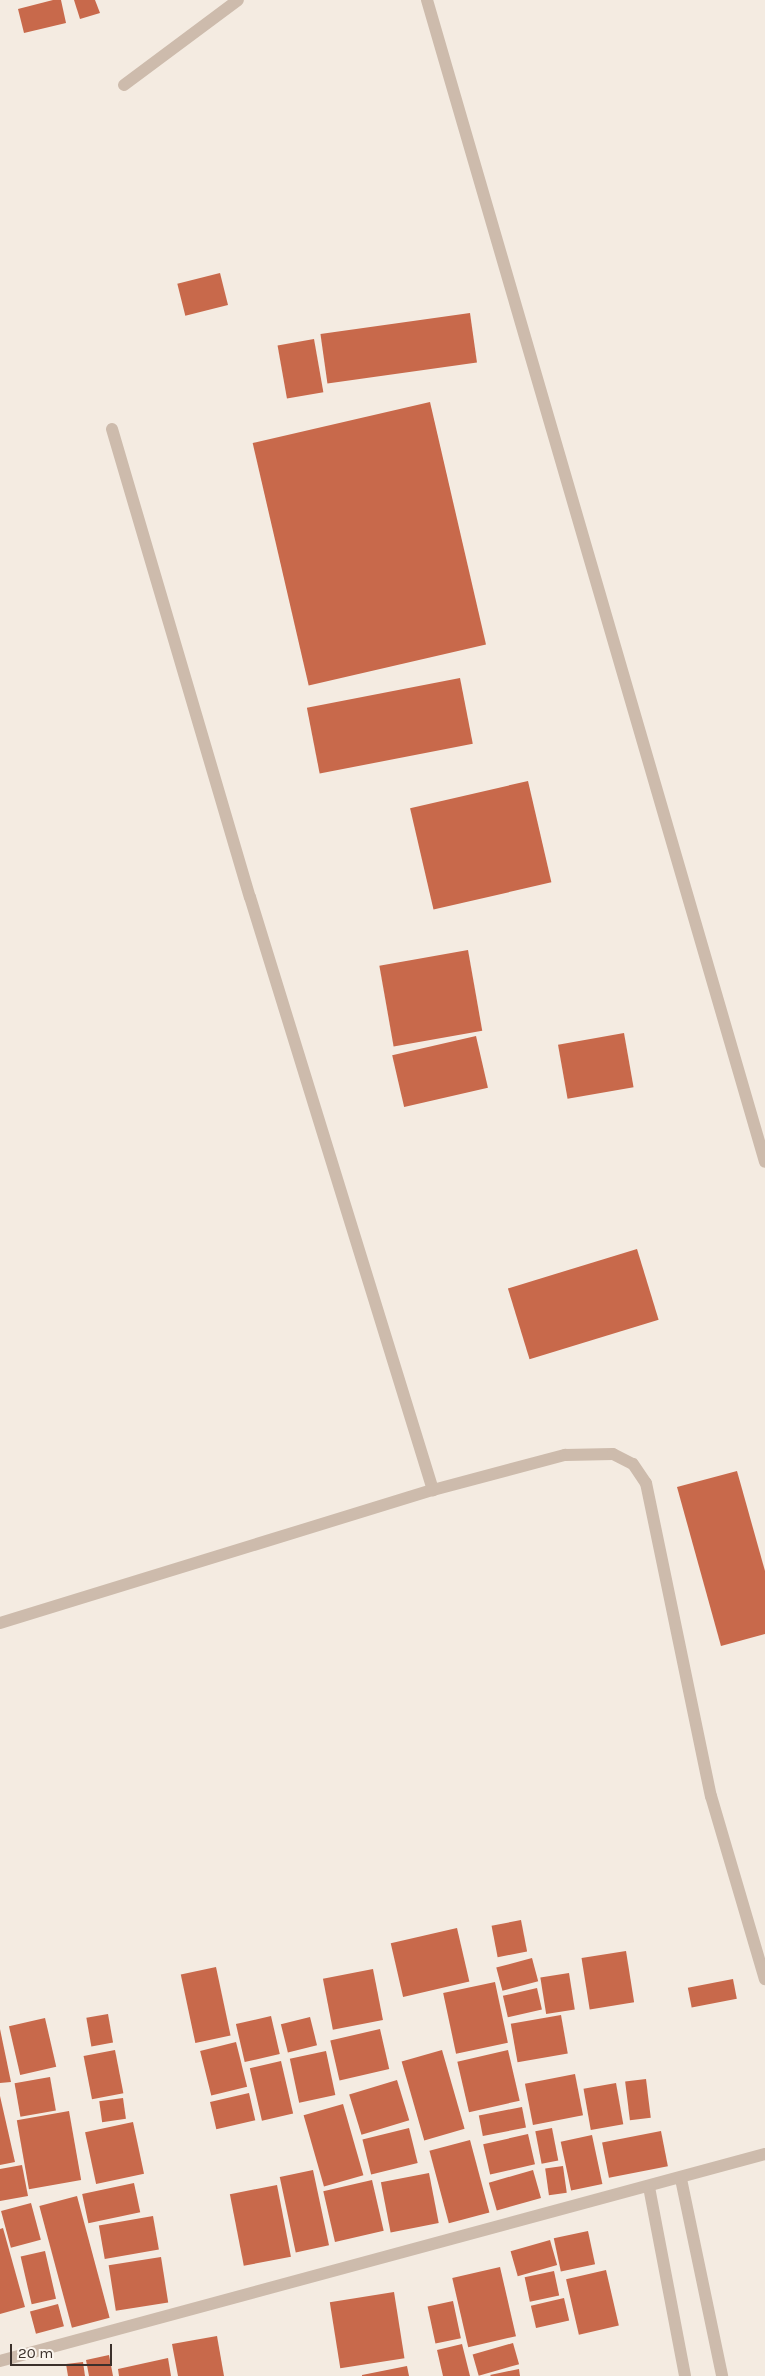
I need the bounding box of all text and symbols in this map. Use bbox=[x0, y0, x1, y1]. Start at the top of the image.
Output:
scale bar bbox=[12, 2334, 115, 2366]
text: 20 m bbox=[18, 2344, 53, 2362]

